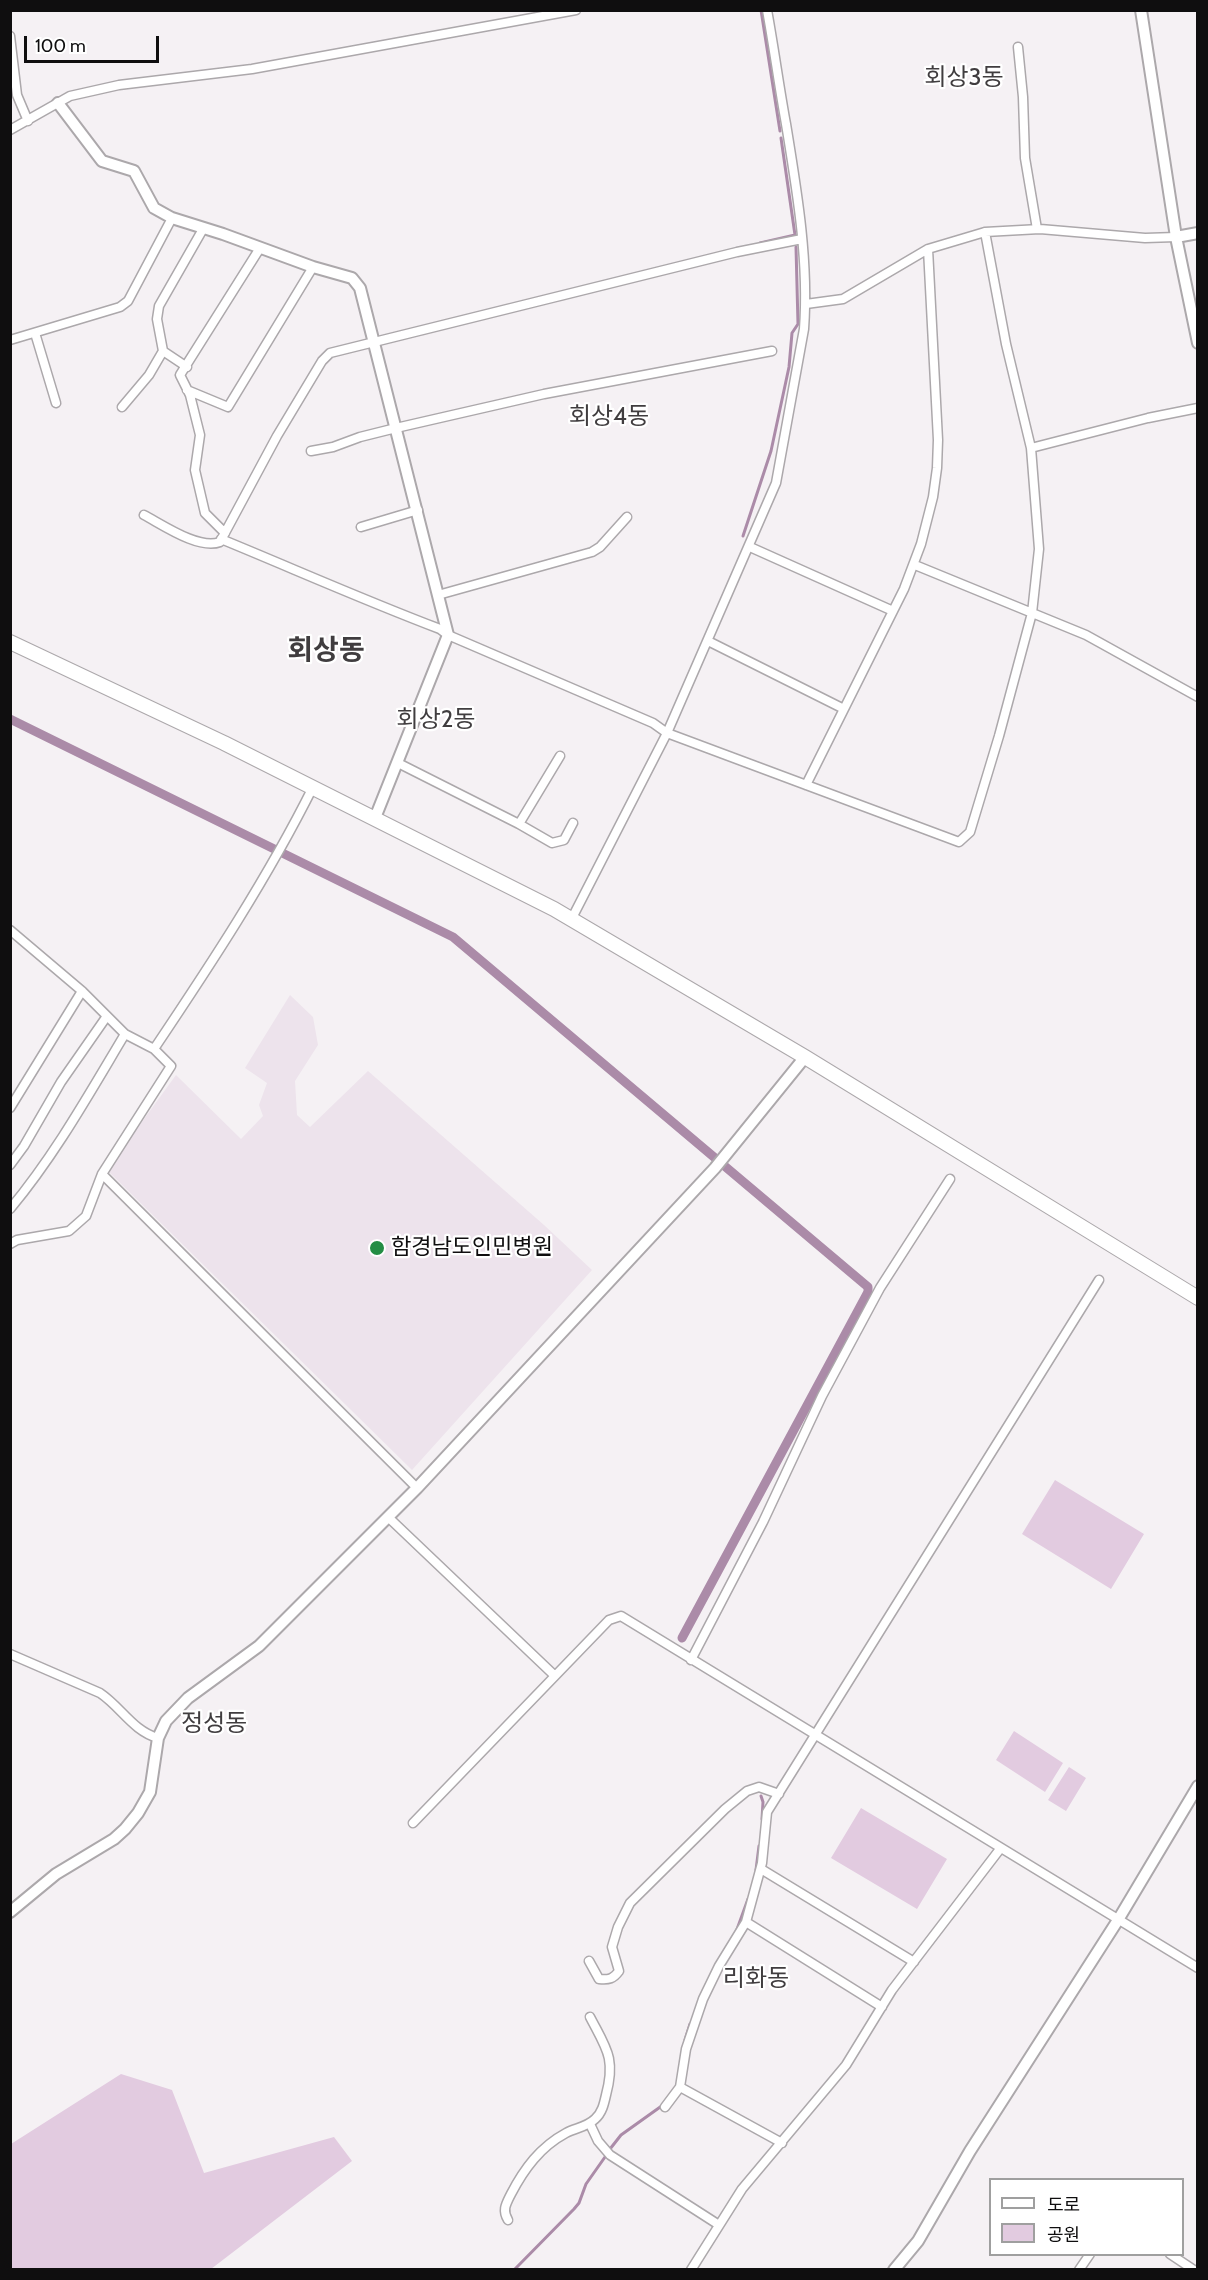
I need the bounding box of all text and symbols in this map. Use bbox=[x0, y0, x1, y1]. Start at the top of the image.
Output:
scale bar bbox=[27, 24, 162, 62]
text: 100 m bbox=[35, 35, 86, 57]
district label: 회상3동 bbox=[924, 64, 1004, 92]
district label: 회상4동 bbox=[569, 403, 649, 431]
district label: 회상동 bbox=[287, 634, 365, 668]
district label: 회상2동 bbox=[397, 706, 475, 734]
place label: 함경남도인민병원 bbox=[391, 1235, 553, 1261]
marker: 함경남도인민병원 bbox=[368, 1239, 386, 1257]
district label: 정성동 bbox=[181, 1710, 247, 1738]
district label: 리화동 bbox=[723, 1965, 789, 1993]
legend bbox=[989, 2178, 1184, 2256]
text: 도로 bbox=[1047, 2194, 1080, 2216]
text: 공원 bbox=[1047, 2224, 1080, 2246]

